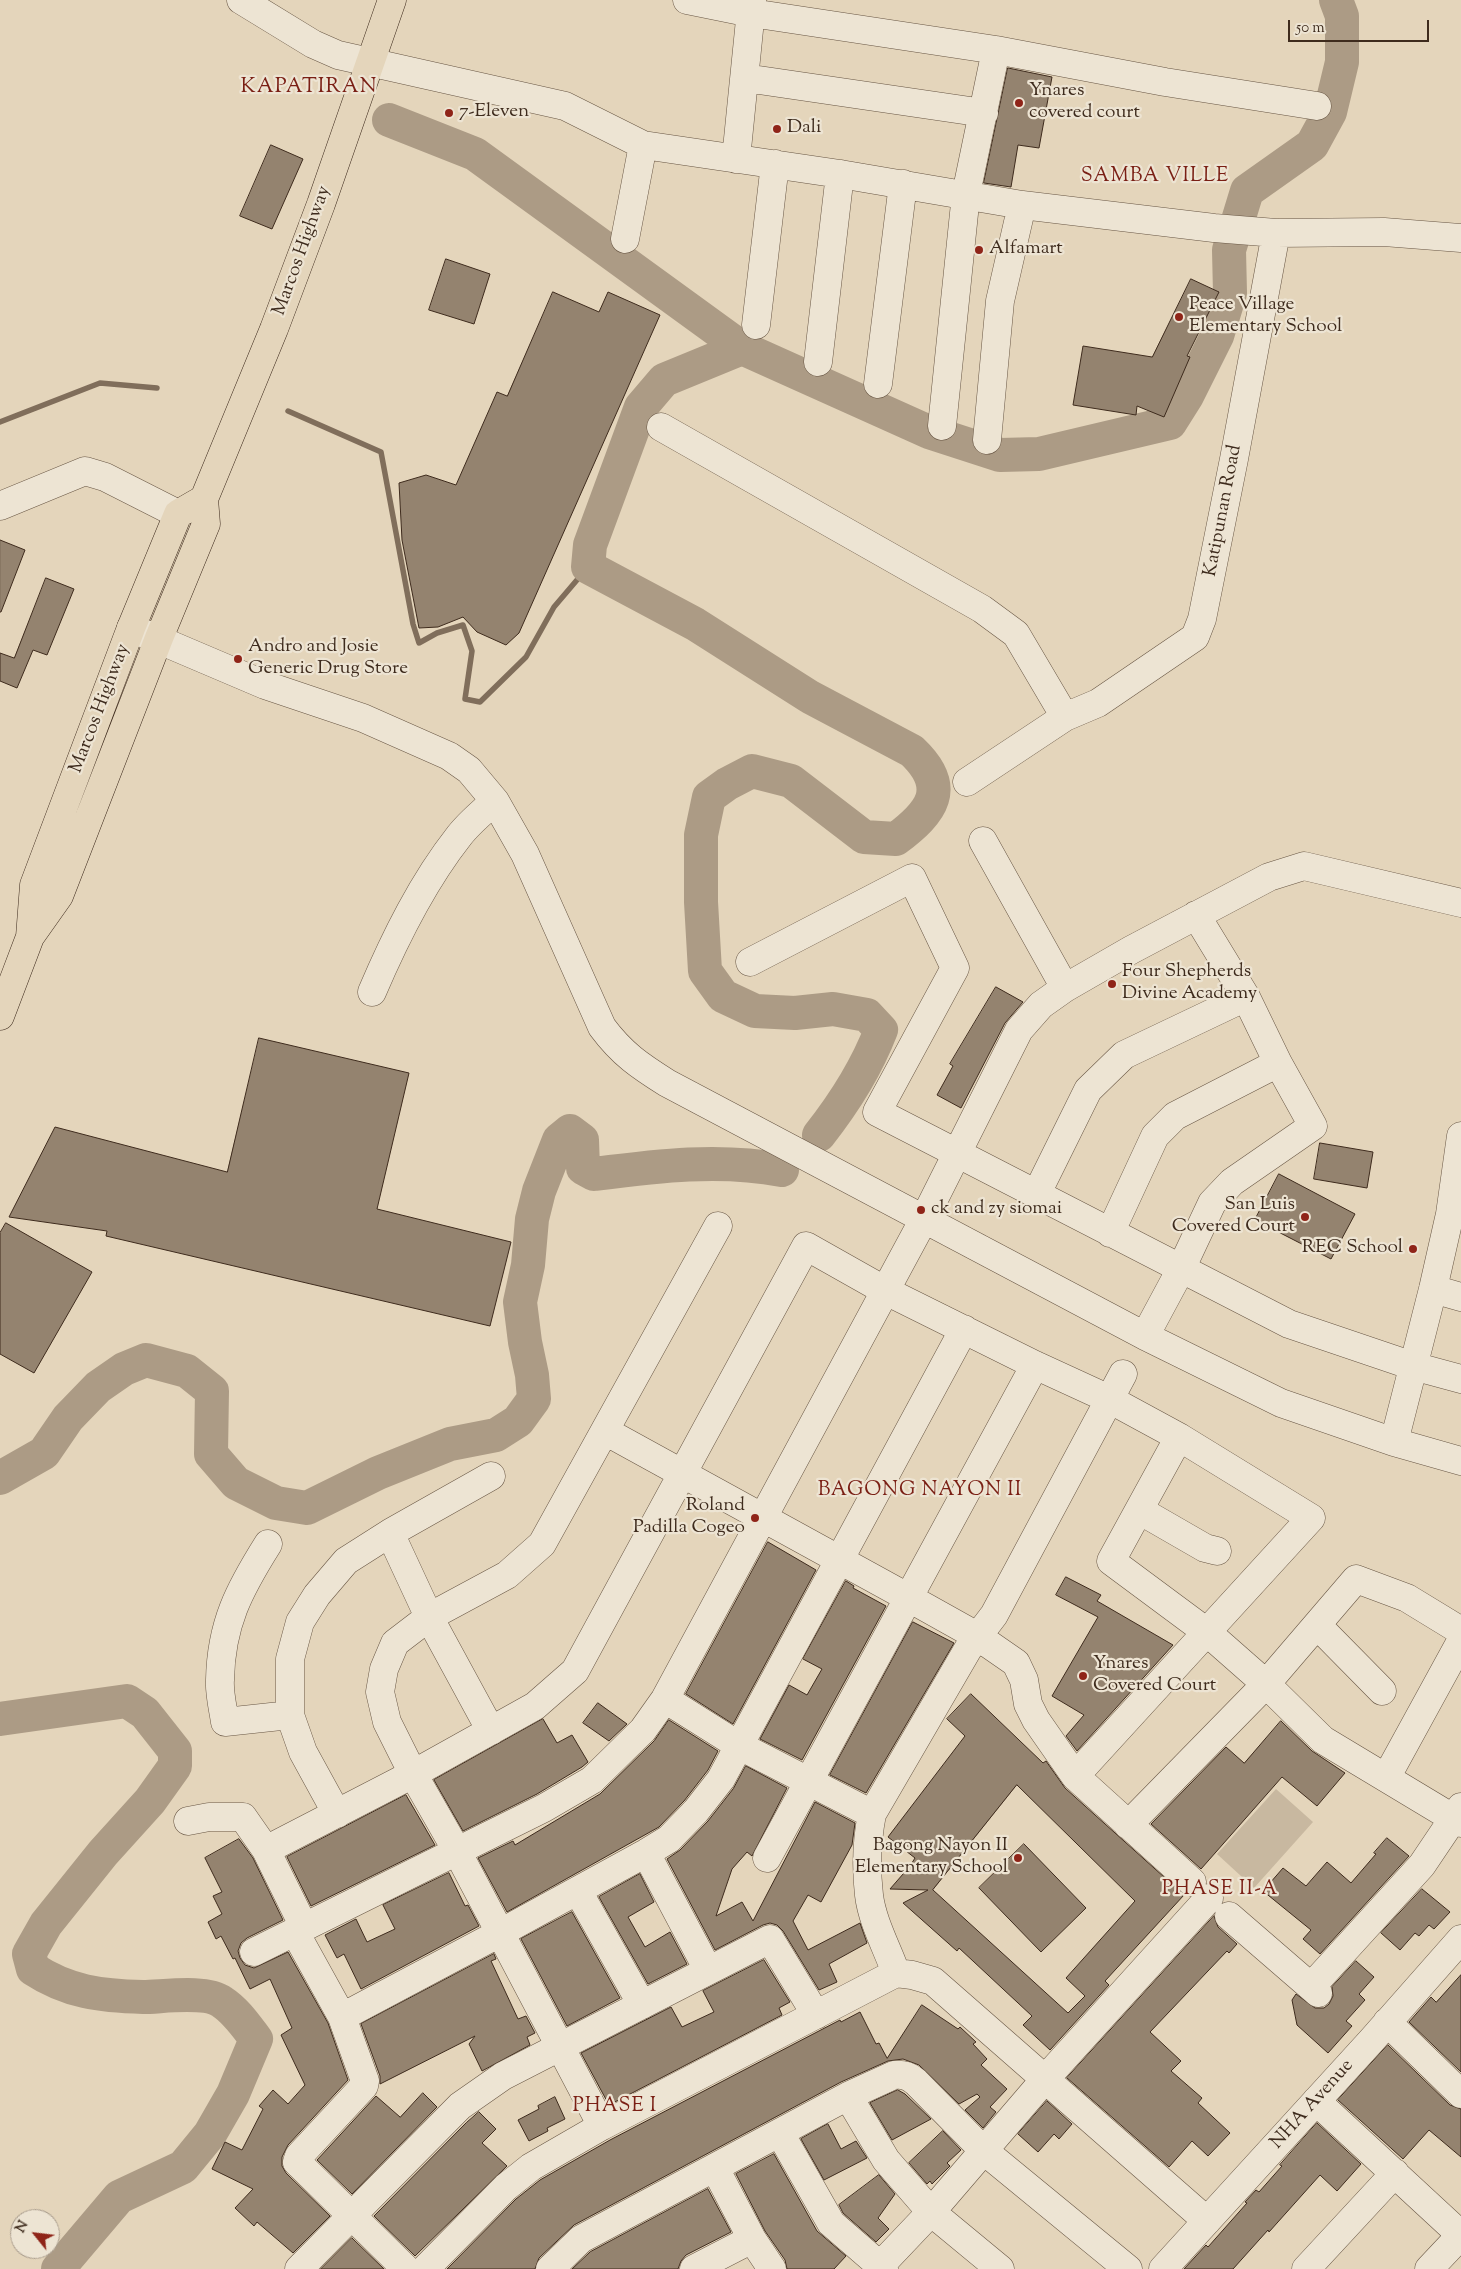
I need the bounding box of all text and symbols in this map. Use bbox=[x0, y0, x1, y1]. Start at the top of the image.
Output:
scale bar bbox=[1291, 10, 1432, 42]
text: 50 m bbox=[1296, 18, 1325, 39]
district label: KAPATIRAN bbox=[239, 75, 379, 101]
place label: Ynares covered court bbox=[1029, 81, 1140, 125]
marker: Ynares covered court bbox=[1013, 97, 1025, 109]
place label: 7-Eleven bbox=[459, 102, 529, 124]
marker: 7-Eleven bbox=[443, 107, 455, 119]
place label: Dali bbox=[787, 118, 822, 140]
marker: Dali bbox=[771, 123, 783, 135]
district label: SAMBA VILLE bbox=[1079, 166, 1231, 190]
street label: Marcos Highway bbox=[269, 183, 337, 319]
place label: Alfamart bbox=[989, 239, 1063, 261]
marker: Alfamart bbox=[973, 244, 985, 256]
place label: Peace Village Elementary School bbox=[1189, 295, 1342, 339]
marker: Peace Village Elementary School bbox=[1173, 311, 1185, 323]
street label: Katipunan Road bbox=[1200, 443, 1248, 579]
place label: Andro and Josie Generic Drug Store bbox=[248, 637, 408, 681]
street label: Marcos Highway bbox=[66, 641, 136, 777]
marker: Andro and Josie Generic Drug Store bbox=[232, 653, 244, 665]
place label: Four Shepherds Divine Academy bbox=[1122, 962, 1257, 1006]
marker: Four Shepherds Divine Academy bbox=[1106, 978, 1118, 990]
place label: San Luis Covered Court bbox=[1172, 1195, 1295, 1239]
place label: ck and zy siomai bbox=[931, 1199, 1062, 1221]
marker: ck and zy siomai bbox=[915, 1204, 927, 1216]
marker: San Luis Covered Court bbox=[1299, 1211, 1311, 1223]
place label: REC School bbox=[1302, 1238, 1403, 1260]
marker: REC School bbox=[1407, 1243, 1419, 1255]
district label: BAGONG NAYON II bbox=[816, 1480, 1024, 1504]
place label: Roland Padilla Cogeo bbox=[633, 1496, 745, 1540]
marker: Roland Padilla Cogeo bbox=[749, 1512, 761, 1524]
place label: Ynares Covered Court bbox=[1093, 1654, 1216, 1698]
marker: Ynares Covered Court bbox=[1077, 1670, 1089, 1682]
place label: Bagong Nayon II Elementary School bbox=[855, 1836, 1008, 1880]
marker: Bagong Nayon II Elementary School bbox=[1012, 1852, 1024, 1864]
district label: PHASE II-A bbox=[1161, 1879, 1279, 1903]
street label: NHA Avenue bbox=[1267, 2055, 1359, 2155]
district label: PHASE I bbox=[572, 2096, 658, 2120]
north arrow bbox=[10, 2209, 60, 2259]
text: N bbox=[11, 2217, 34, 2237]

